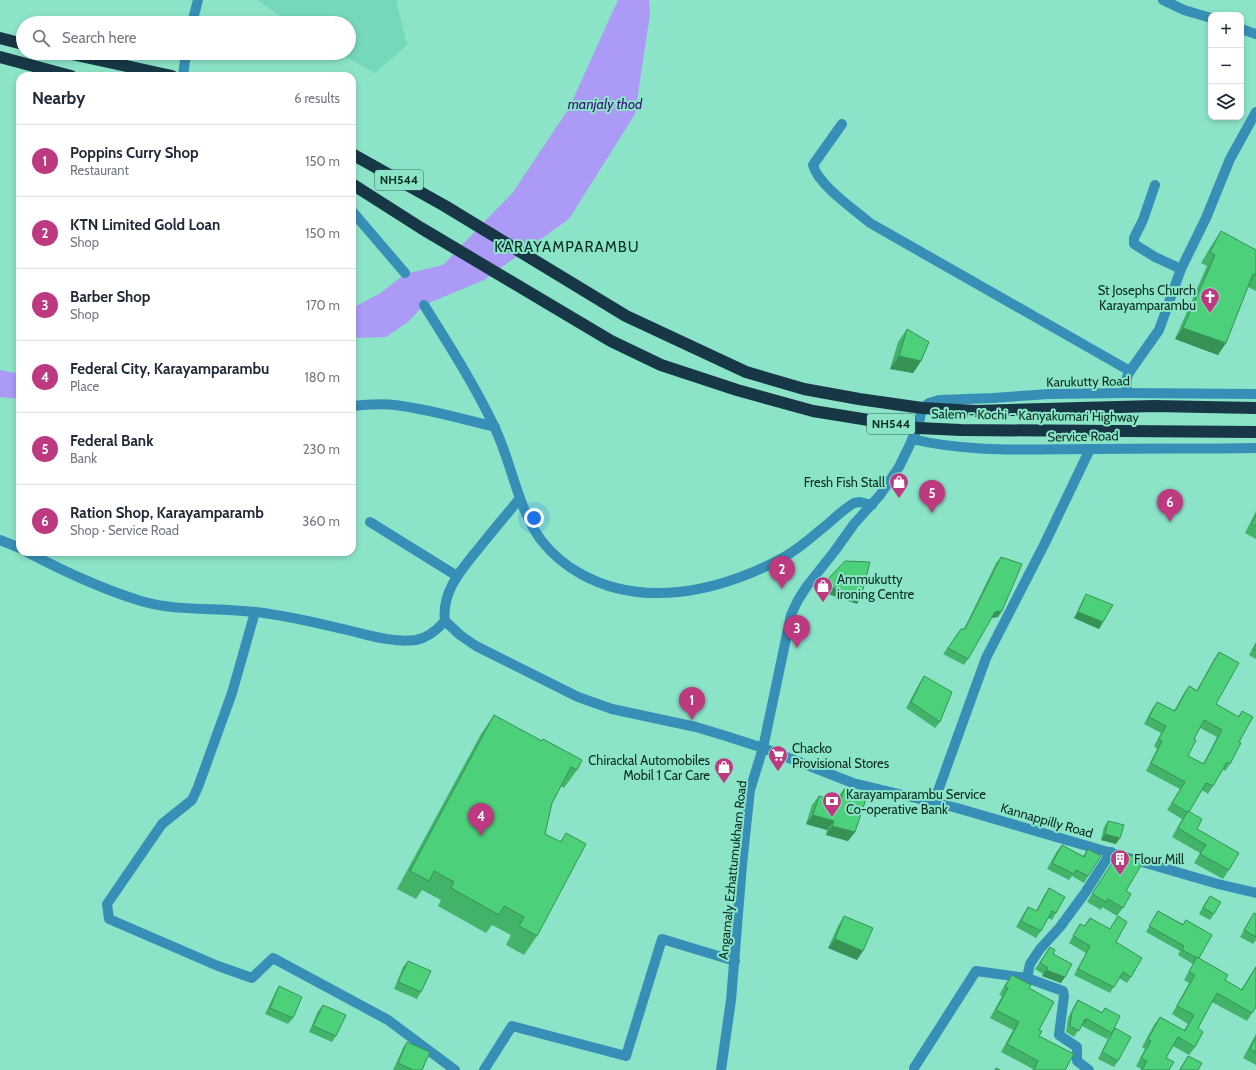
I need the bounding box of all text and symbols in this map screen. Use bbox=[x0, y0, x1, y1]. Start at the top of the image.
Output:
map controls bbox=[1208, 12, 1244, 120]
button: + bbox=[1208, 12, 1244, 48]
search box bbox=[16, 16, 356, 60]
icon: search bbox=[30, 27, 52, 49]
text: Search here bbox=[62, 29, 137, 47]
button: − bbox=[1208, 48, 1244, 84]
button: layers bbox=[1208, 84, 1244, 120]
text: Nearby bbox=[32, 88, 85, 108]
text: 6 results bbox=[294, 90, 340, 106]
water label: manjaly thod bbox=[568, 95, 643, 113]
text: Poppins Curry Shop bbox=[70, 144, 199, 162]
text: 1 bbox=[43, 153, 47, 169]
text: 150 m bbox=[305, 153, 340, 169]
text: Restaurant bbox=[70, 162, 129, 178]
road number: NH544 bbox=[375, 170, 423, 190]
text: KTN Limited Gold Loan bbox=[70, 216, 220, 234]
text: 2 bbox=[42, 225, 48, 241]
text: 150 m bbox=[305, 225, 340, 241]
text: Shop bbox=[70, 234, 99, 250]
district label: KARAYAMPARAMBU bbox=[494, 238, 640, 256]
place label: St Josephs Church Karayamparambu bbox=[1098, 282, 1196, 313]
church icon: St Josephs Church Karayamparambu bbox=[1199, 286, 1221, 314]
text: Barber Shop bbox=[70, 288, 150, 306]
text: 3 bbox=[41, 297, 49, 313]
text: 170 m bbox=[306, 297, 340, 313]
text: Shop bbox=[70, 306, 99, 322]
text: Federal City, Karayamparambu bbox=[70, 360, 269, 378]
text: 4 bbox=[41, 369, 49, 385]
text: 180 m bbox=[304, 369, 340, 385]
street label: Karukutty Road bbox=[1046, 372, 1130, 390]
text: Place bbox=[70, 378, 99, 394]
street label: Salem - Kochi - Kanyakumari Highway bbox=[931, 405, 1140, 425]
road number: NH544 bbox=[867, 414, 915, 434]
street label: Service Road bbox=[1047, 427, 1119, 445]
text: Federal Bank bbox=[70, 432, 153, 450]
text: 5 bbox=[42, 441, 48, 457]
text: 230 m bbox=[303, 441, 340, 457]
text: Bank bbox=[70, 450, 97, 466]
shop icon: Fresh Fish Stall bbox=[888, 471, 910, 499]
place label: Fresh Fish Stall bbox=[804, 474, 885, 490]
pin: 5 bbox=[919, 480, 945, 513]
pin: 6 bbox=[1157, 489, 1183, 522]
text: Ration Shop, Karayamparamb bbox=[70, 504, 264, 522]
your location bbox=[524, 508, 544, 528]
text: 6 bbox=[41, 513, 49, 529]
text: 360 m bbox=[302, 513, 340, 529]
text: Shop · Service Road bbox=[70, 522, 179, 538]
pin: 2 bbox=[769, 556, 795, 589]
place label: Ammukutty ironing Centre bbox=[837, 571, 914, 602]
shop icon: Ammukutty ironing Centre bbox=[812, 575, 834, 603]
pin: 3 bbox=[784, 615, 810, 648]
pin: 1 bbox=[679, 687, 705, 720]
place label: Chacko Provisional Stores bbox=[792, 740, 890, 771]
supermarket icon: Chacko Provisional Stores bbox=[767, 744, 789, 772]
place label: Chirackal Automobiles Mobil 1 Car Care bbox=[588, 752, 711, 783]
shop icon: Chirackal Automobiles Mobil 1 Car Care bbox=[713, 756, 735, 784]
street label: Angamaly Ezhattumukham Road bbox=[715, 780, 749, 960]
place label: Karayamparambu Service Co-operative Bank bbox=[846, 786, 986, 817]
bank icon: Karayamparambu Service Co-operative Bank bbox=[821, 790, 843, 818]
street label: Kannappilly Road bbox=[999, 799, 1095, 841]
pin: 4 bbox=[468, 803, 494, 836]
building icon: Flour Mill bbox=[1109, 848, 1131, 876]
place label: Flour Mill bbox=[1134, 851, 1184, 867]

